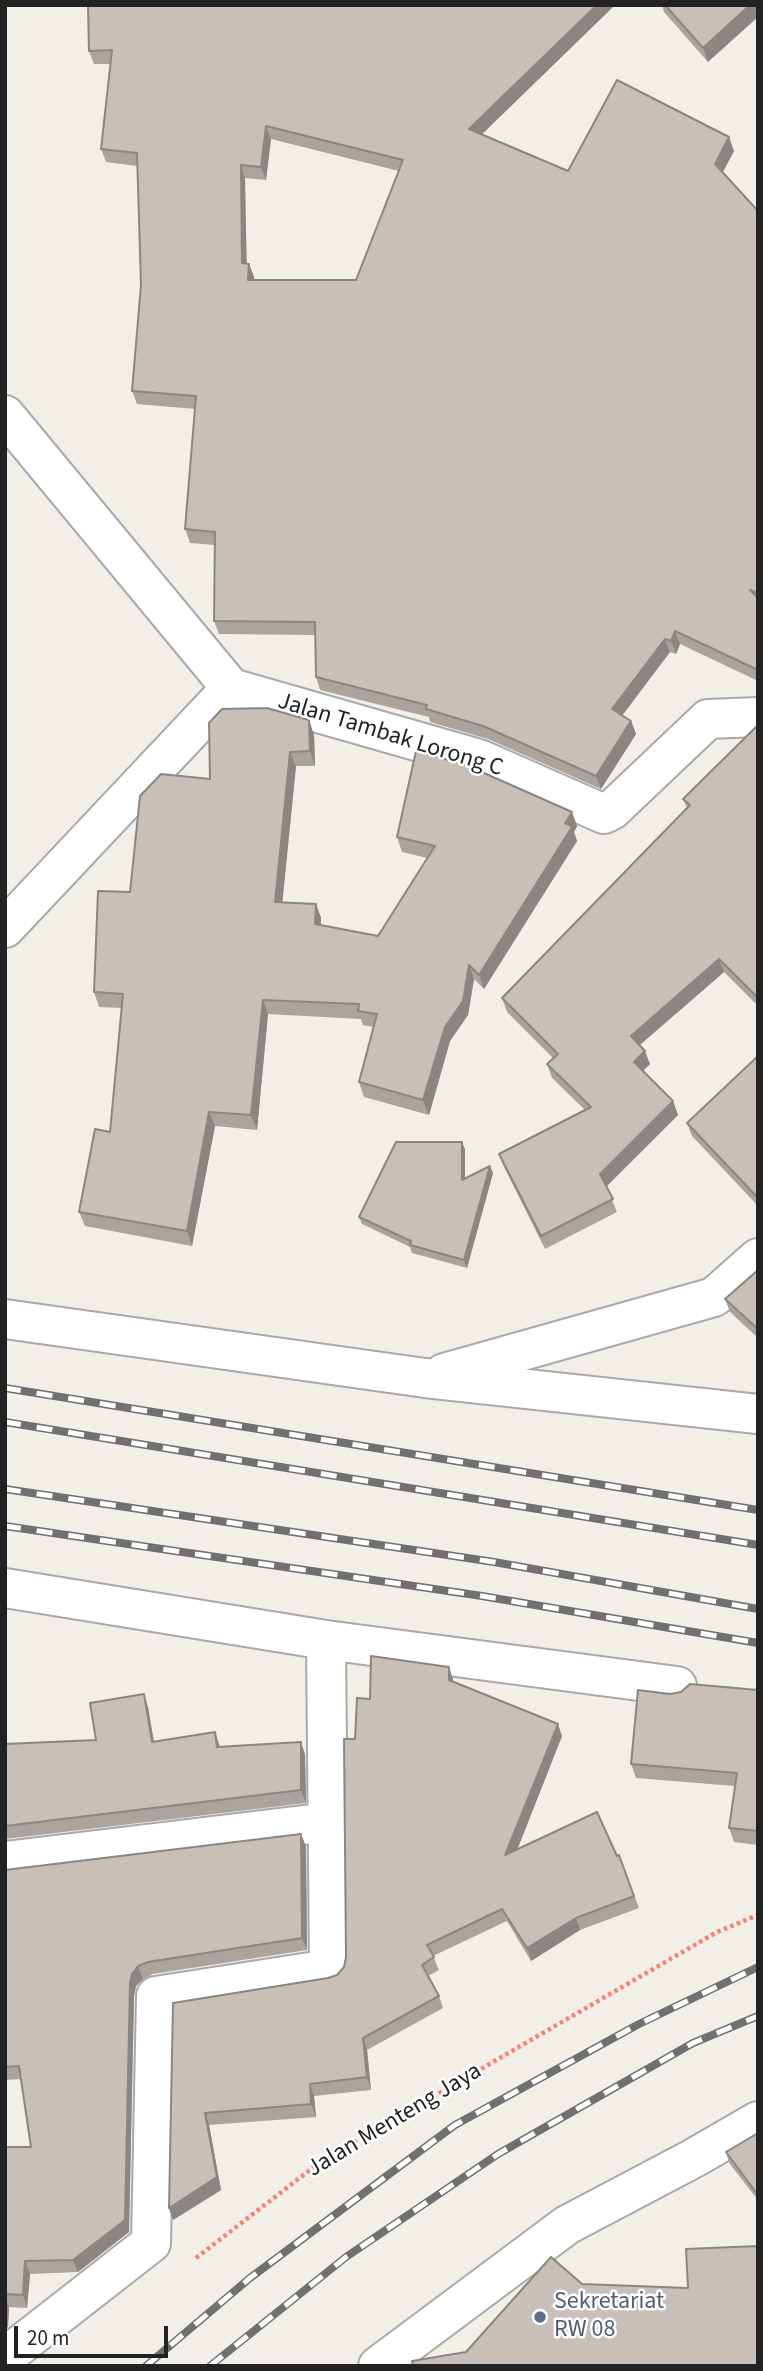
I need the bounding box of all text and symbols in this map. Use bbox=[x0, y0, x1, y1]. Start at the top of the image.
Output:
street label: Jalan Tambak Lorong C bbox=[274, 688, 506, 784]
street label: Jalan Menteng Jaya bbox=[303, 2058, 487, 2184]
place label: Sekretariat RW 08 bbox=[554, 2289, 664, 2345]
marker: Sekretariat RW 08 bbox=[532, 2309, 548, 2325]
scale bar bbox=[18, 2312, 172, 2356]
text: 20 m bbox=[27, 2323, 69, 2353]

